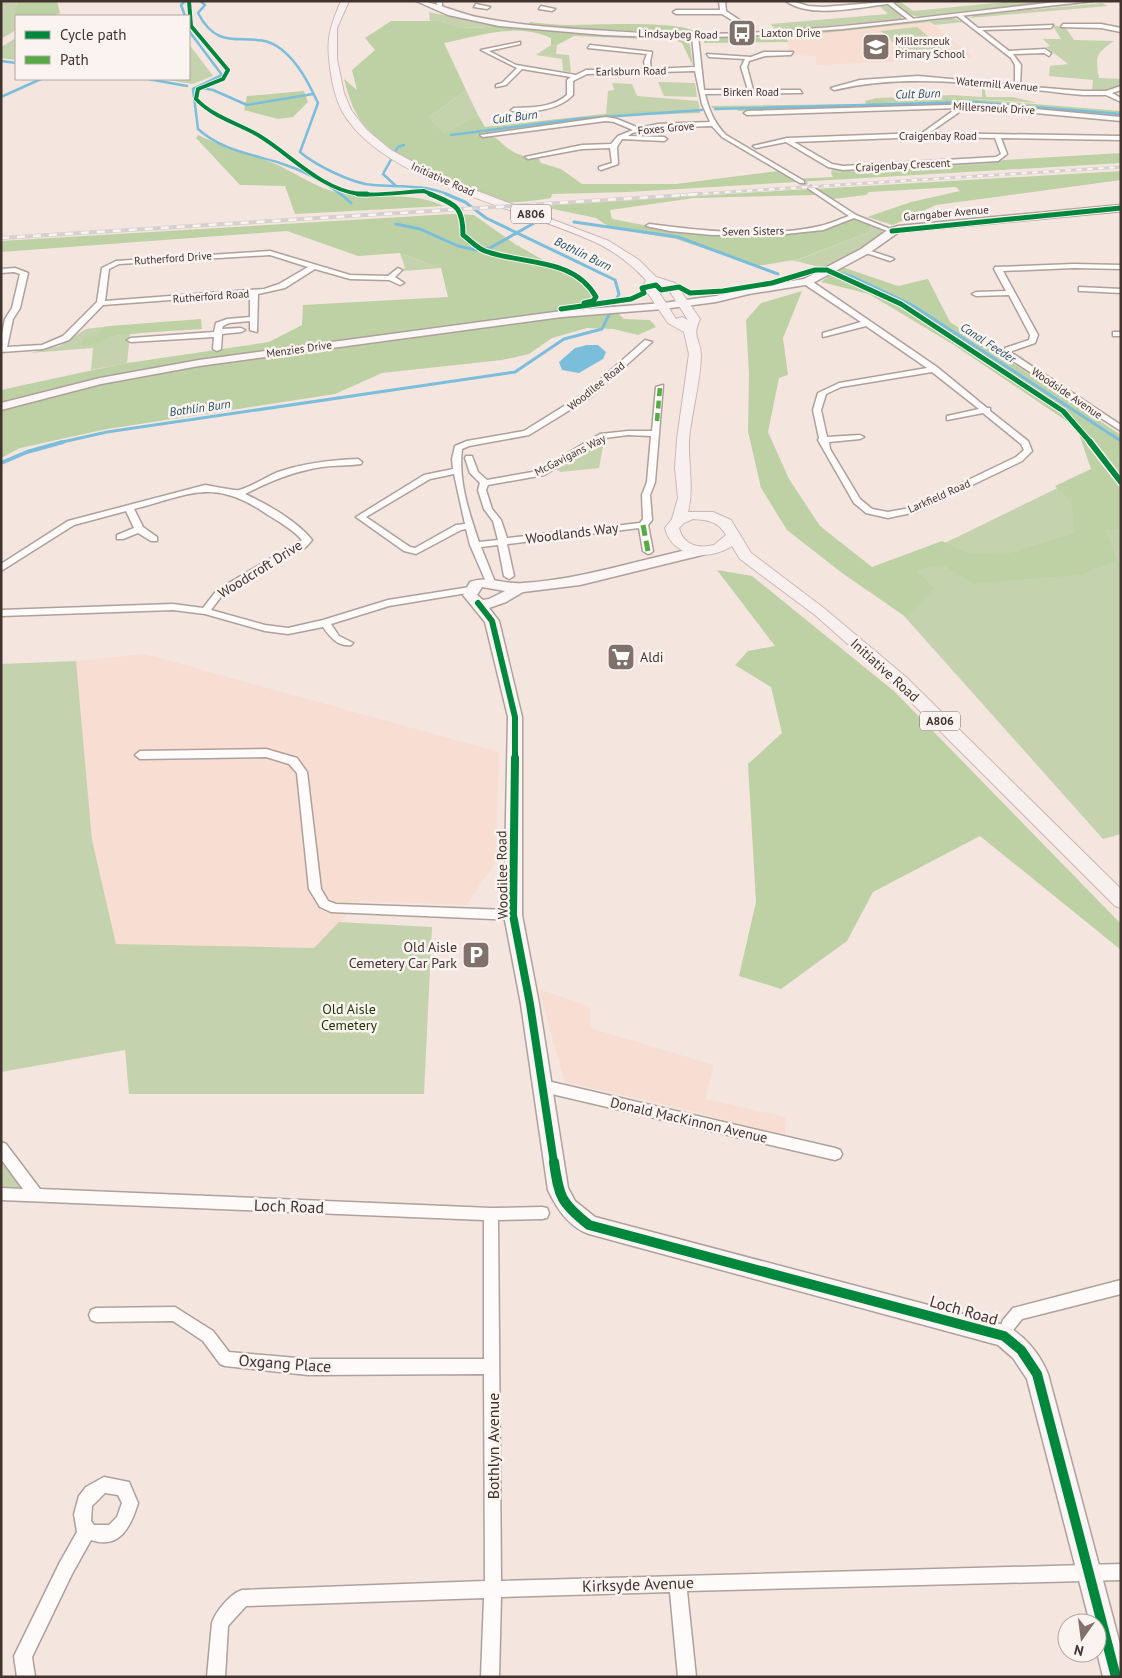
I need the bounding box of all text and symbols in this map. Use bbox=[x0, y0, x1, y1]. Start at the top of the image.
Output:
legend bbox=[15, 15, 190, 80]
bus stop icon: Laxton Drive bbox=[727, 18, 757, 48]
text: Cycle path bbox=[60, 25, 126, 44]
street label: Lindsaybeg Road bbox=[638, 26, 718, 42]
place label: Laxton Drive bbox=[761, 26, 821, 40]
school or university icon: Millersneuk Primary School bbox=[861, 32, 891, 62]
place label: Millersneuk Primary School bbox=[895, 34, 966, 61]
text: Path bbox=[60, 50, 89, 69]
street label: Earlsburn Road bbox=[595, 63, 667, 79]
street label: Watermill Avenue bbox=[955, 73, 1039, 95]
street label: Birken Road bbox=[723, 85, 779, 99]
water label: Cult Burn bbox=[895, 85, 941, 102]
street label: Millersneuk Drive bbox=[953, 99, 1036, 117]
water label: Cult Burn bbox=[491, 106, 538, 127]
street label: Foxes Grove bbox=[637, 119, 695, 137]
street label: Craigenbay Road bbox=[899, 129, 977, 143]
street label: Craigenbay Crescent bbox=[855, 156, 951, 174]
street label: Initiative Road bbox=[409, 159, 477, 199]
street label: Garngaber Avenue bbox=[903, 202, 990, 224]
road number: A806 bbox=[511, 204, 551, 223]
street label: Seven Sisters bbox=[722, 223, 784, 239]
water label: Bothlin Burn bbox=[552, 233, 614, 274]
street label: Rutherford Drive bbox=[134, 248, 213, 268]
street label: Rutherford Road bbox=[172, 286, 250, 306]
water label: Canal Feeder bbox=[958, 319, 1020, 367]
street label: Menzies Drive bbox=[265, 337, 333, 361]
street label: Woodilee Road bbox=[564, 359, 628, 413]
street label: Woodside Avenue bbox=[1029, 364, 1105, 422]
water label: Bothlin Burn bbox=[168, 396, 231, 419]
street label: McGavigans Way bbox=[532, 431, 609, 479]
street label: Larkfield Road bbox=[906, 476, 972, 516]
street label: Woodlands Way bbox=[524, 518, 620, 548]
street label: Woodcroft Drive bbox=[214, 536, 306, 602]
street label: Initiative Road bbox=[847, 634, 923, 706]
supermarket icon: Aldi bbox=[606, 642, 636, 672]
place label: Aldi bbox=[640, 648, 664, 666]
road number: A806 bbox=[920, 711, 960, 730]
street label: Woodilee Road bbox=[492, 830, 512, 920]
place label: Old Aisle Cemetery Car Park bbox=[349, 938, 457, 972]
parking icon: Old Aisle Cemetery Car Park bbox=[461, 940, 491, 970]
park label: Old Aisle Cemetery bbox=[321, 1000, 378, 1034]
street label: Donald MacKinnon Avenue bbox=[609, 1093, 769, 1147]
street label: Loch Road bbox=[254, 1195, 324, 1217]
street label: Loch Road bbox=[928, 1291, 1000, 1329]
street label: Oxgang Place bbox=[238, 1350, 332, 1376]
street label: Bothlyn Avenue bbox=[483, 1393, 503, 1499]
street label: Kirksyde Avenue bbox=[582, 1572, 694, 1596]
north arrow bbox=[1057, 1613, 1107, 1663]
text: N bbox=[1072, 1641, 1085, 1660]

